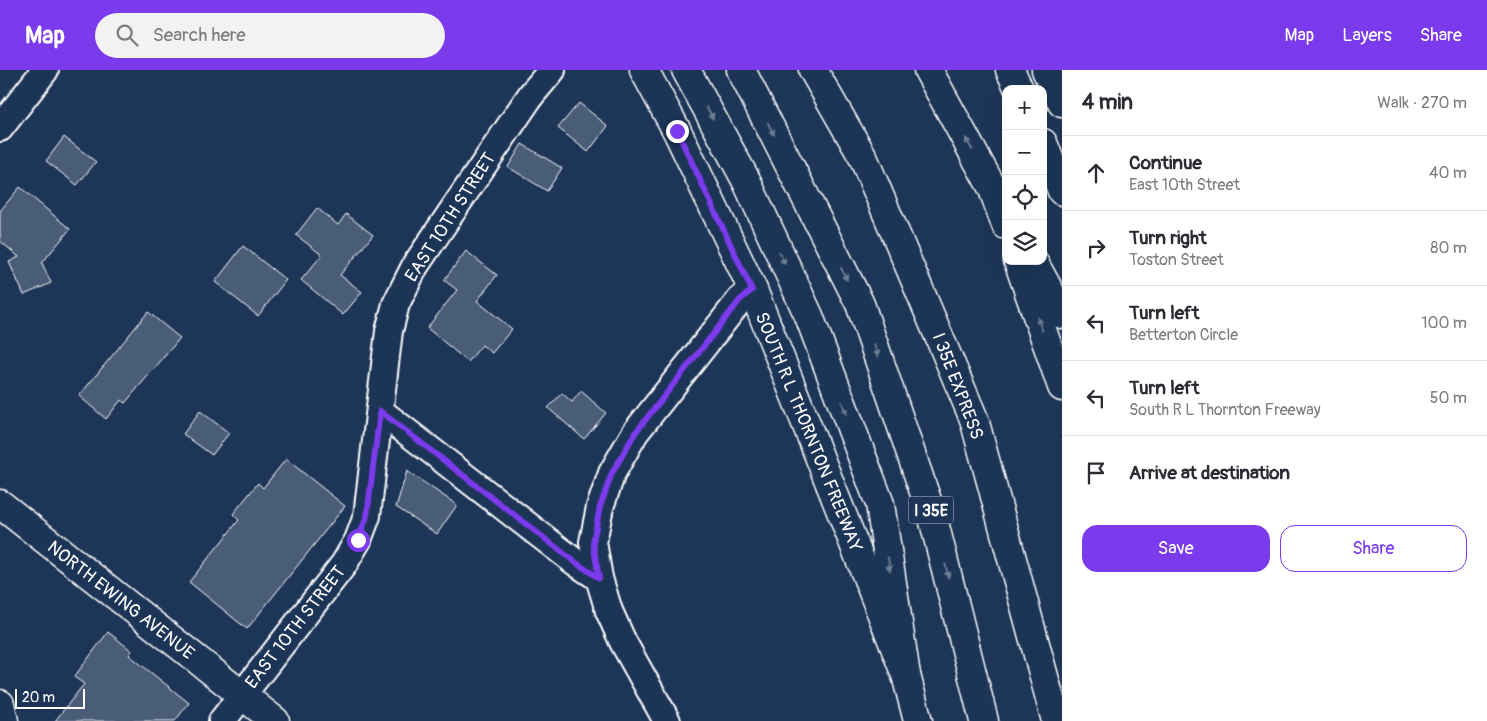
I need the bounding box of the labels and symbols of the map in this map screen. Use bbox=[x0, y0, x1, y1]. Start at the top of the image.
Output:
one-way arrow bbox=[705, 106, 714, 119]
route end bbox=[666, 120, 689, 143]
one-way arrow bbox=[767, 122, 775, 136]
one-way arrow bbox=[965, 137, 973, 151]
street label: EAST 10TH STREET bbox=[400, 148, 501, 286]
one-way arrow bbox=[779, 251, 787, 265]
one-way arrow bbox=[840, 267, 848, 281]
street label: SOUTH R L THORNTON FREEWAY bbox=[750, 309, 868, 556]
one-way arrow bbox=[1036, 317, 1043, 332]
street label: I 35E EXPRESS bbox=[927, 330, 988, 443]
one-way arrow bbox=[872, 343, 880, 358]
one-way arrow bbox=[840, 401, 848, 416]
road number: I 35E bbox=[908, 496, 954, 524]
route start bbox=[347, 529, 370, 552]
street label: NORTH EWING AVENUE bbox=[43, 536, 199, 665]
one-way arrow bbox=[885, 556, 893, 572]
street label: EAST 10TH STREET bbox=[240, 561, 351, 693]
one-way arrow bbox=[943, 564, 951, 579]
scale bar bbox=[15, 686, 85, 709]

